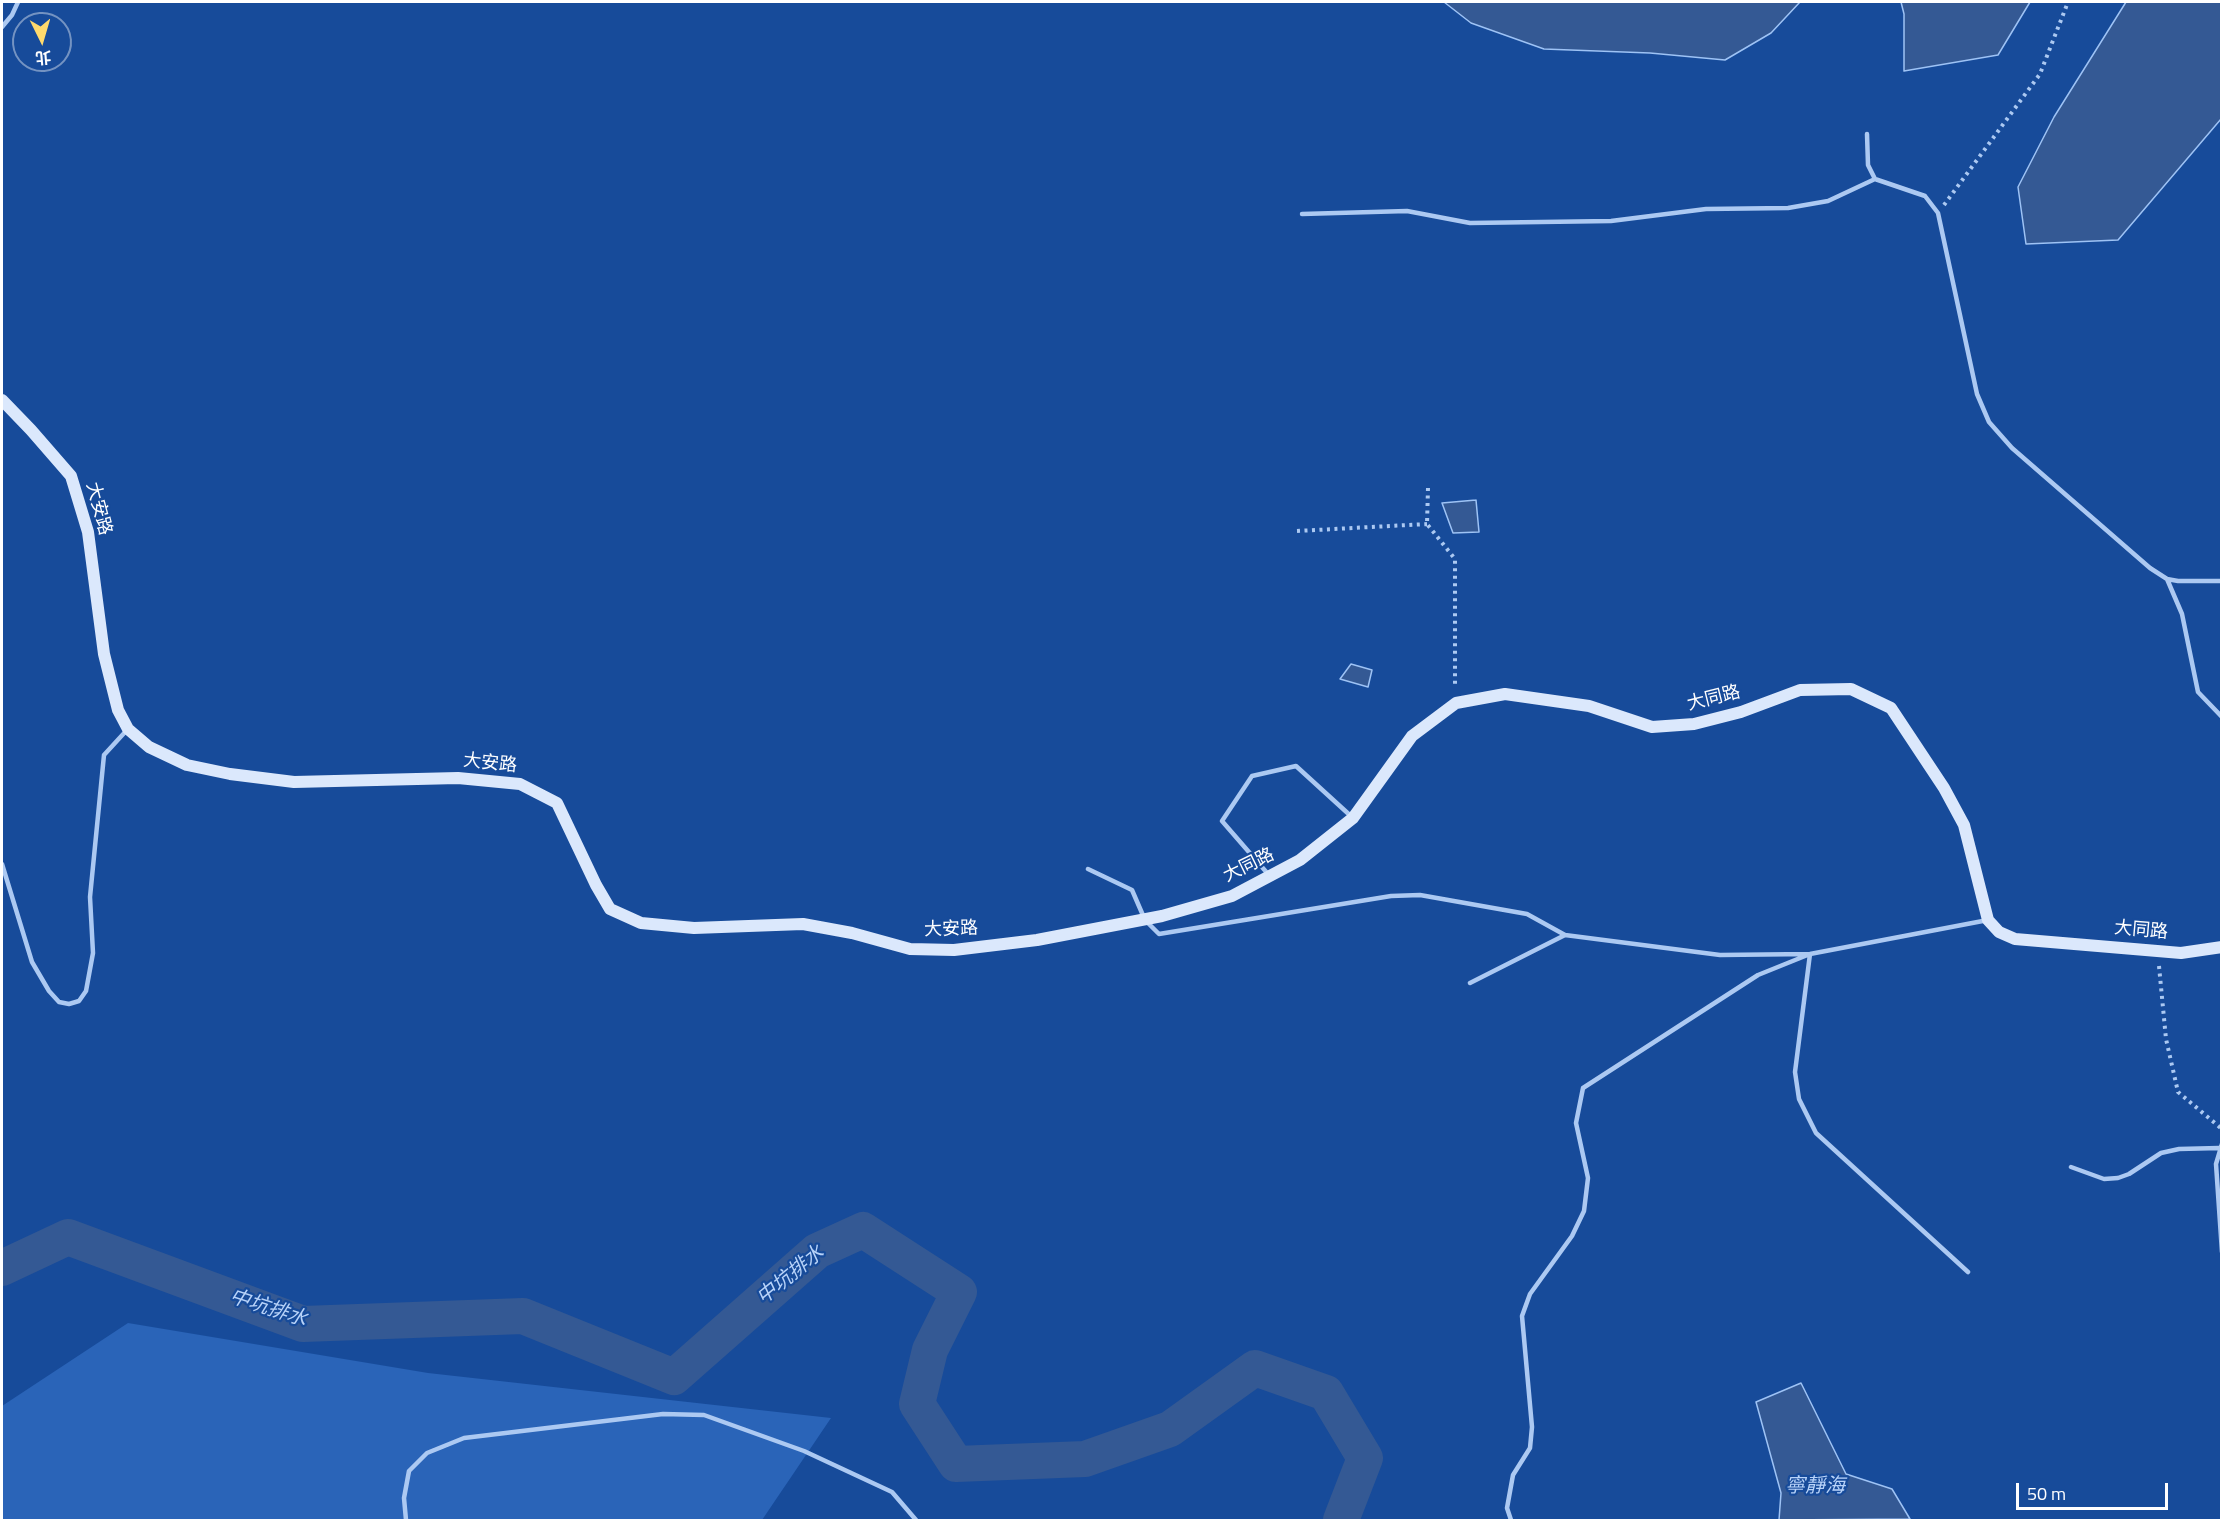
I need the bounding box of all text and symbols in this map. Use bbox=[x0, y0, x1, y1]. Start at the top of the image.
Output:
north arrow bbox=[12, 12, 72, 72]
text: 北 bbox=[34, 45, 52, 71]
street label: 大安路 bbox=[81, 480, 115, 538]
street label: 大同路 bbox=[1685, 682, 1743, 716]
street label: 大安路 bbox=[462, 750, 518, 778]
street label: 大同路 bbox=[1220, 844, 1278, 888]
street label: 大安路 bbox=[924, 918, 978, 942]
street label: 大同路 bbox=[2113, 918, 2169, 944]
water label: 中坑排水 bbox=[752, 1242, 830, 1310]
water label: 中坑排水 bbox=[226, 1285, 310, 1333]
scale bar bbox=[2019, 1471, 2170, 1509]
water label: 寧靜海 bbox=[1785, 1475, 1845, 1499]
text: 50 m bbox=[2027, 1480, 2066, 1507]

